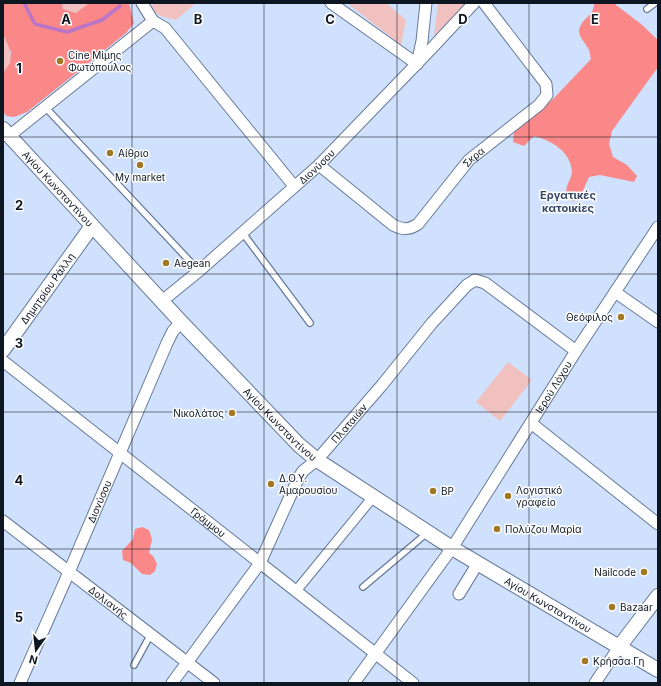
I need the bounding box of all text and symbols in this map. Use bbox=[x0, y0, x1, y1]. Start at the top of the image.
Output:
text: A bbox=[61, 11, 71, 27]
text: B bbox=[194, 11, 203, 27]
text: C bbox=[325, 11, 335, 27]
text: D bbox=[458, 11, 468, 27]
text: E bbox=[591, 11, 599, 27]
place label: Cine Μίμης Φωτόπουλος bbox=[68, 49, 131, 73]
marker: Cine Μίμης Φωτόπουλος bbox=[55, 56, 65, 66]
text: 1 bbox=[16, 60, 22, 76]
street label: Σκρα bbox=[460, 144, 487, 169]
street label: Διονύσου bbox=[296, 146, 337, 186]
place label: Αίθριο bbox=[118, 147, 149, 159]
street label: Αγίου Κωνσταντίνου bbox=[20, 148, 96, 229]
marker: Αίθριο bbox=[105, 148, 115, 158]
marker: My market bbox=[135, 160, 145, 170]
place label: My market bbox=[115, 171, 166, 183]
district label: Εργατικές κατοικίες bbox=[540, 188, 596, 215]
text: 2 bbox=[15, 197, 23, 213]
street label: Δημητρίου Ράλλη bbox=[18, 250, 78, 326]
place label: Aegean bbox=[174, 257, 210, 269]
marker: Aegean bbox=[161, 258, 171, 268]
place label: Θεόφιλος bbox=[566, 311, 613, 323]
marker: Θεόφιλος bbox=[616, 312, 626, 322]
text: 3 bbox=[15, 335, 23, 351]
street label: Ιερού Λόχου bbox=[532, 359, 574, 415]
street label: Αγίου Κωνσταντίνου bbox=[241, 385, 319, 463]
street label: Πλαταιών bbox=[329, 401, 369, 445]
place label: Νικολάτος bbox=[173, 407, 224, 419]
marker: Νικολάτος bbox=[227, 408, 237, 418]
text: 4 bbox=[15, 472, 24, 488]
place label: Δ.Ο.Υ. Αμαρουσίου bbox=[279, 472, 337, 496]
street label: Διονύσου bbox=[85, 478, 114, 525]
marker: Δ.Ο.Υ. Αμαρουσίου bbox=[266, 479, 276, 489]
place label: Λογιστικό γραφείο bbox=[516, 484, 562, 508]
place label: BP bbox=[441, 485, 454, 497]
marker: BP bbox=[428, 486, 438, 496]
marker: Λογιστικό γραφείο bbox=[503, 491, 513, 501]
street label: Γράμμου bbox=[188, 505, 228, 540]
place label: Πολύζου Μαρία bbox=[505, 523, 582, 535]
marker: Πολύζου Μαρία bbox=[492, 524, 502, 534]
place label: Nailcode bbox=[594, 566, 636, 578]
marker: Nailcode bbox=[639, 567, 649, 577]
street label: Αγίου Κωνσταντίνου bbox=[502, 574, 593, 635]
street label: Δολιανής bbox=[87, 583, 131, 621]
place label: Bazaar bbox=[620, 601, 653, 613]
marker: Bazaar bbox=[607, 602, 617, 612]
text: 5 bbox=[15, 609, 23, 625]
north arrow bbox=[16, 630, 56, 670]
text: N bbox=[28, 652, 39, 668]
place label: Κρήσσα Γη bbox=[593, 655, 645, 668]
marker: Κρήσσα Γη bbox=[580, 656, 590, 666]

